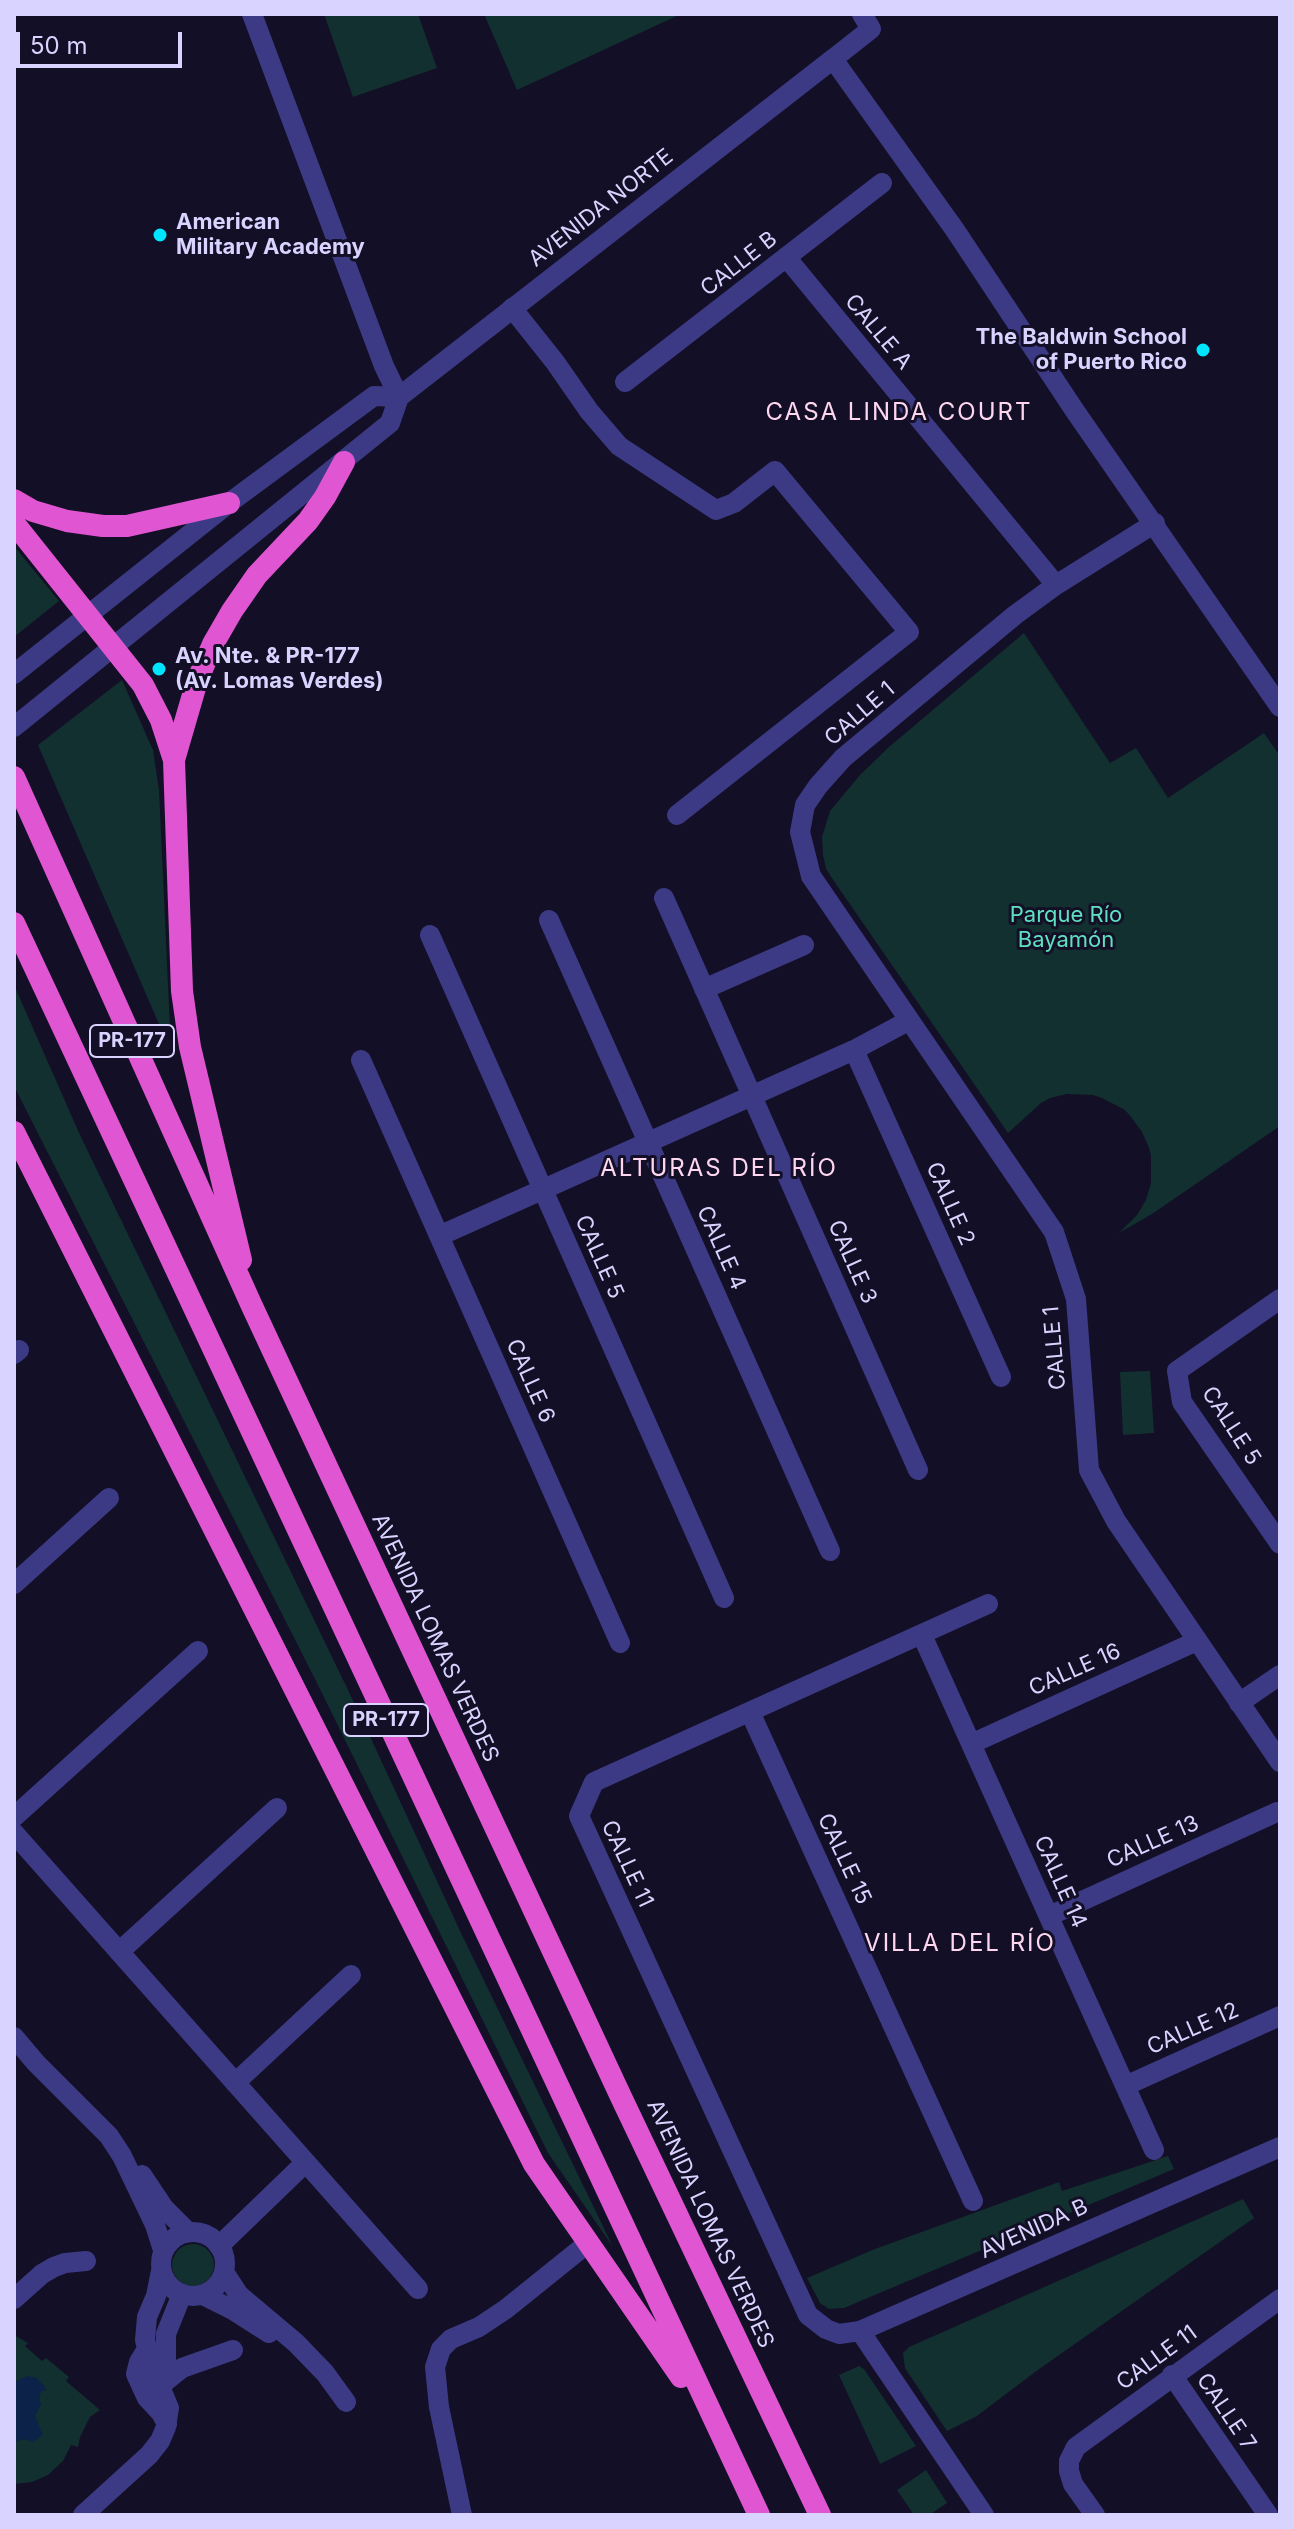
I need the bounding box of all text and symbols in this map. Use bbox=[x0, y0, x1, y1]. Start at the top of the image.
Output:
scale bar bbox=[20, 16, 186, 66]
text: 50 m bbox=[30, 31, 88, 60]
street label: AVENIDA NORTE bbox=[524, 143, 678, 273]
place label: American Military Academy bbox=[176, 209, 365, 260]
marker: American Military Academy bbox=[151, 226, 169, 244]
street label: CALLE B bbox=[696, 226, 782, 302]
street label: CALLE A bbox=[839, 289, 917, 375]
place label: The Baldwin School of Puerto Rico bbox=[976, 324, 1187, 376]
marker: The Baldwin School of Puerto Rico bbox=[1194, 341, 1212, 359]
district label: CASA LINDA COURT bbox=[766, 399, 1032, 427]
place label: Av. Nte. & PR-177 (Av. Lomas Verdes) bbox=[175, 643, 384, 694]
marker: Av. Nte. & PR-177 (Av. Lomas Verdes) bbox=[150, 660, 168, 678]
street label: CALLE 1 bbox=[820, 676, 900, 752]
park label: Parque Río Bayamón bbox=[1010, 902, 1122, 954]
road number: PR-177 bbox=[90, 1025, 174, 1057]
district label: ALTURAS DEL RÍO bbox=[600, 1155, 838, 1183]
street label: CALLE 2 bbox=[920, 1158, 980, 1250]
street label: CALLE 4 bbox=[691, 1202, 751, 1294]
street label: CALLE 5 bbox=[569, 1211, 629, 1303]
street label: CALLE 3 bbox=[822, 1216, 882, 1308]
street label: CALLE 1 bbox=[1038, 1305, 1072, 1391]
street label: CALLE 6 bbox=[500, 1335, 560, 1427]
street label: CALLE 5 bbox=[1196, 1382, 1266, 1470]
street label: AVENIDA LOMAS VERDES bbox=[366, 1510, 504, 1766]
street label: CALLE 16 bbox=[1025, 1638, 1125, 1702]
road number: PR-177 bbox=[344, 1704, 428, 1736]
street label: CALLE 15 bbox=[811, 1809, 877, 1909]
street label: CALLE 13 bbox=[1103, 1810, 1203, 1874]
street label: CALLE 11 bbox=[595, 1816, 659, 1912]
street label: CALLE 14 bbox=[1028, 1832, 1092, 1932]
district label: VILLA DEL RÍO bbox=[864, 1930, 1056, 1958]
street label: CALLE 12 bbox=[1143, 1997, 1243, 2061]
street label: AVENIDA LOMAS VERDES bbox=[641, 2096, 779, 2352]
street label: AVENIDA B bbox=[976, 2193, 1092, 2265]
street label: CALLE 11 bbox=[1112, 2320, 1202, 2396]
street label: CALLE 7 bbox=[1191, 2368, 1261, 2456]

